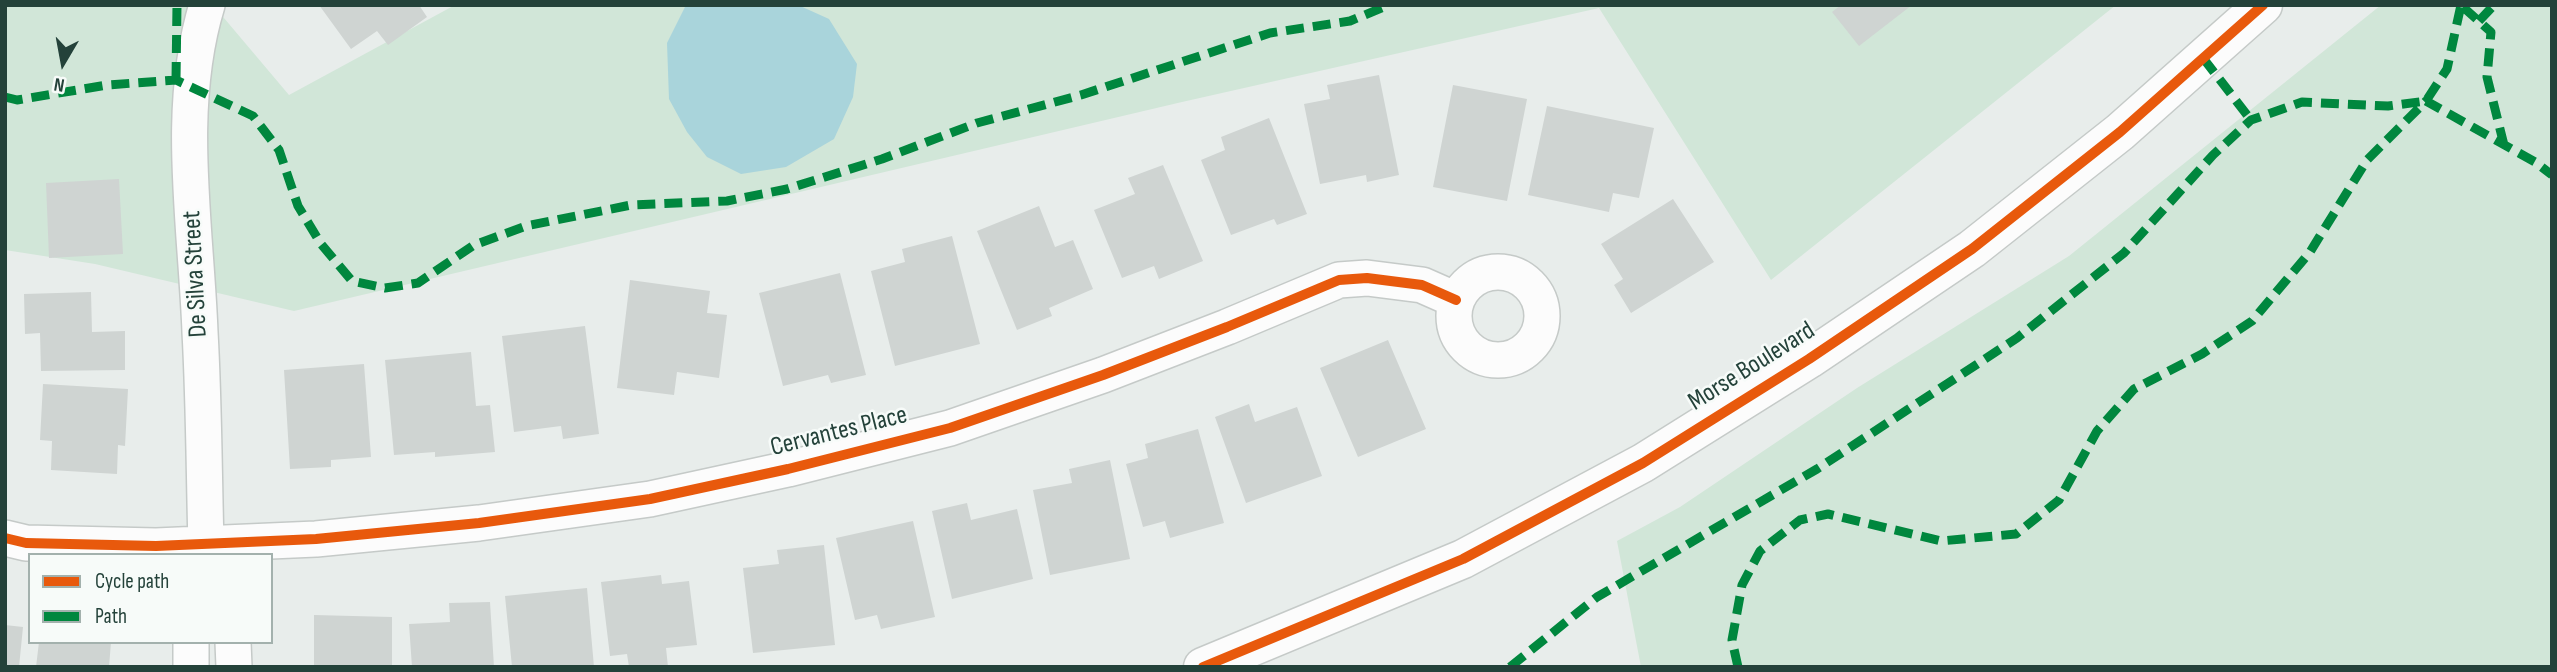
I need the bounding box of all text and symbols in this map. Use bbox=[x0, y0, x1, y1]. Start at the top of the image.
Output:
north arrow bbox=[28, 28, 98, 98]
text: N bbox=[52, 72, 66, 96]
street label: De Silva Street bbox=[177, 210, 215, 338]
street label: Morse Boulevard bbox=[1683, 316, 1821, 418]
street label: Cervantes Place bbox=[767, 400, 911, 464]
legend bbox=[28, 553, 273, 644]
text: Cycle path bbox=[95, 569, 169, 594]
text: Path bbox=[95, 604, 127, 629]

